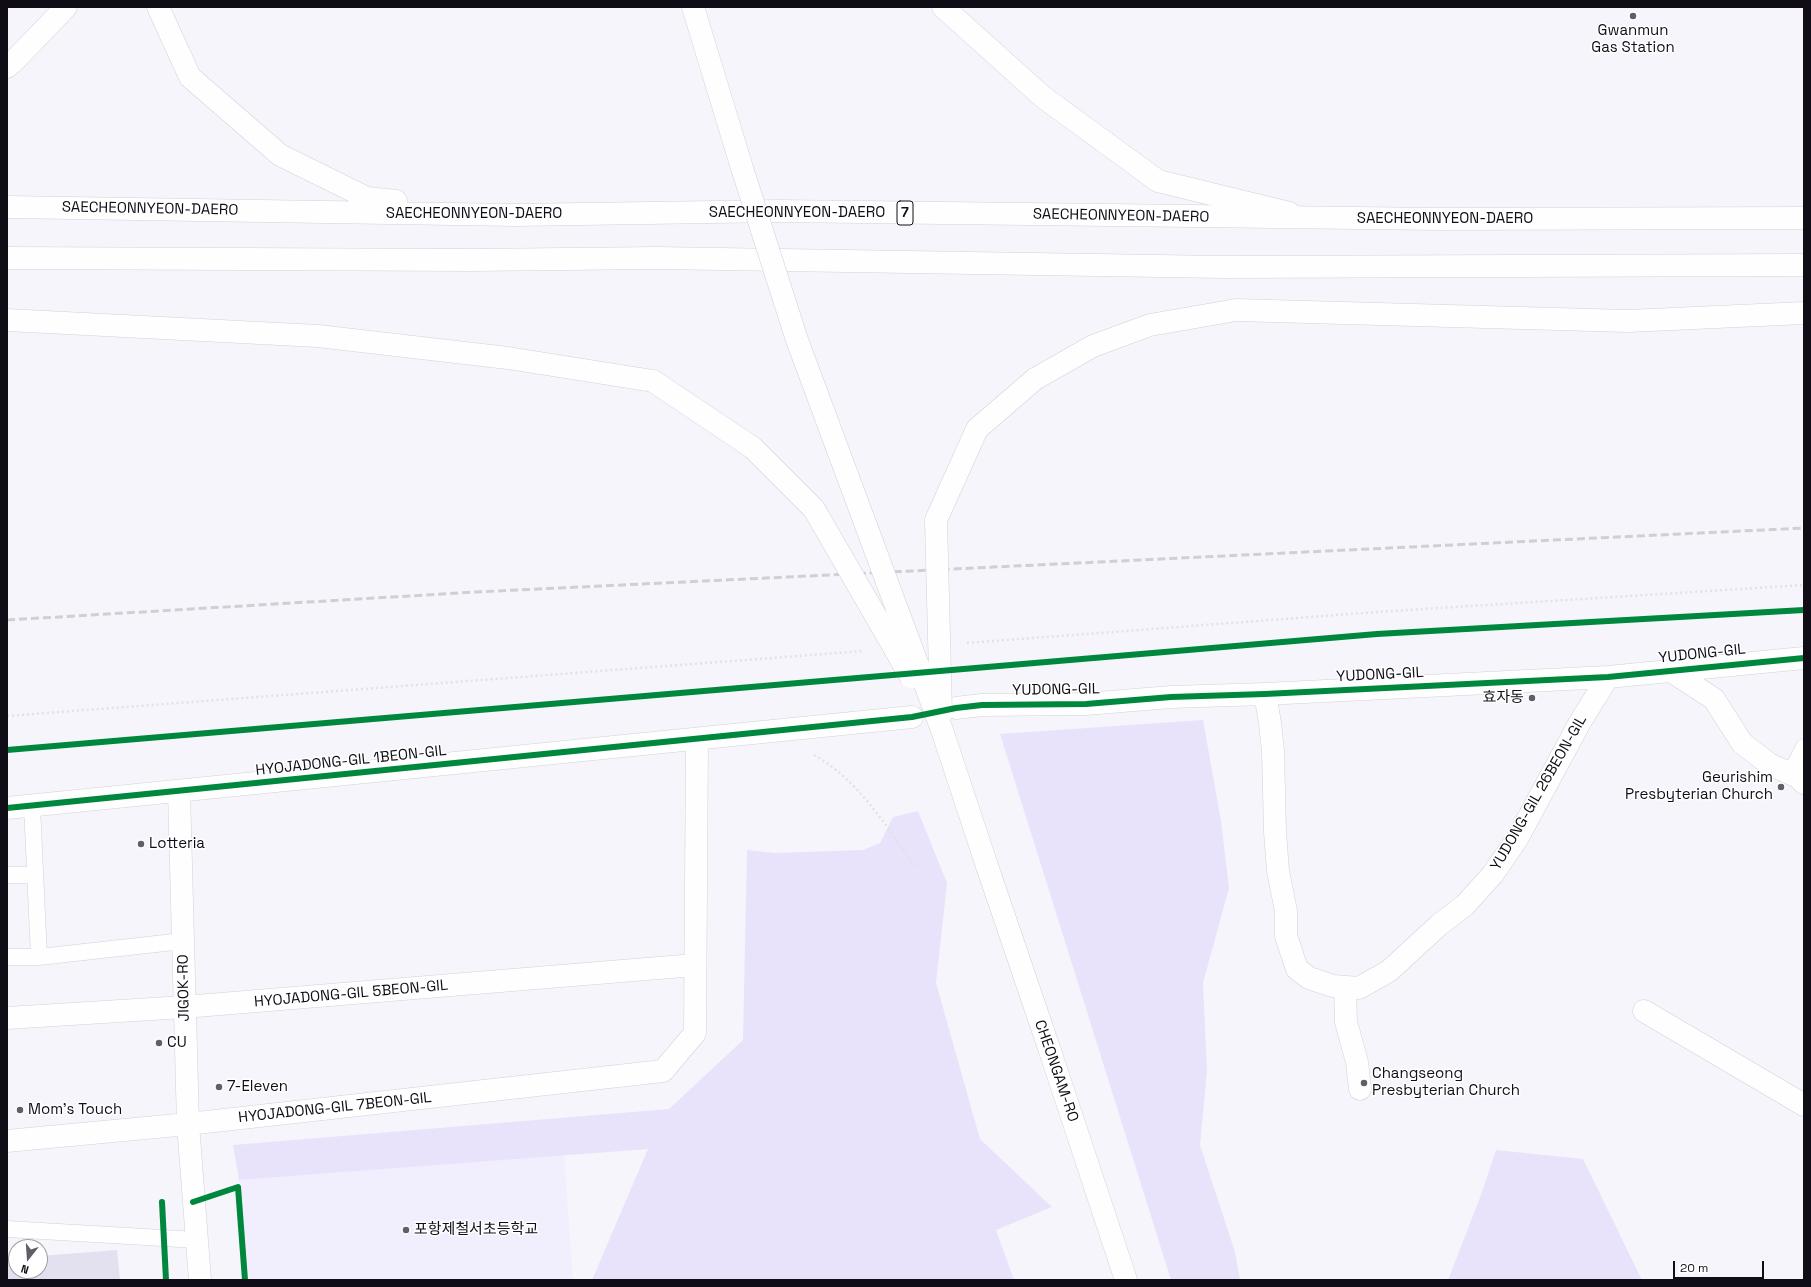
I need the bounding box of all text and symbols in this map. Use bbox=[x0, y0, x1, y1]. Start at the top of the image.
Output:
marker: Gwanmun Gas Station bbox=[1628, 11, 1638, 21]
place label: Gwanmun Gas Station bbox=[1591, 22, 1675, 57]
street label: SAECHEONNYEON-DAERO bbox=[62, 198, 238, 220]
road number: 7 bbox=[897, 201, 913, 225]
street label: SAECHEONNYEON-DAERO bbox=[709, 204, 885, 222]
street label: SAECHEONNYEON-DAERO bbox=[386, 205, 562, 223]
street label: SAECHEONNYEON-DAERO bbox=[1033, 205, 1209, 227]
street label: SAECHEONNYEON-DAERO bbox=[1357, 210, 1533, 228]
street label: YUDONG-GIL bbox=[1658, 640, 1746, 668]
street label: YUDONG-GIL bbox=[1336, 664, 1424, 686]
street label: YUDONG-GIL bbox=[1012, 680, 1100, 700]
place label: 효자동 bbox=[1483, 689, 1524, 707]
marker: 효자동 bbox=[1527, 693, 1537, 703]
street label: YUDONG-GIL 26BEON-GIL bbox=[1487, 712, 1591, 874]
street label: HYOJADONG-GIL 1BEON-GIL bbox=[255, 742, 447, 780]
place label: Geurishim Presbyterian Church bbox=[1625, 769, 1773, 804]
marker: Geurishim Presbyterian Church bbox=[1776, 782, 1786, 792]
place label: Lotteria bbox=[149, 835, 205, 853]
marker: Lotteria bbox=[136, 839, 146, 849]
street label: JIGOK-RO bbox=[174, 954, 194, 1022]
street label: HYOJADONG-GIL 5BEON-GIL bbox=[253, 977, 449, 1011]
street label: CHEONGAM-RO bbox=[1030, 1018, 1082, 1124]
place label: CU bbox=[167, 1034, 187, 1052]
marker: CU bbox=[154, 1038, 164, 1048]
place label: Changseong Presbyterian Church bbox=[1372, 1065, 1520, 1100]
place label: 7-Eleven bbox=[227, 1078, 288, 1096]
marker: Changseong Presbyterian Church bbox=[1359, 1078, 1369, 1088]
marker: 7-Eleven bbox=[214, 1082, 224, 1092]
street label: HYOJADONG-GIL 7BEON-GIL bbox=[238, 1089, 432, 1127]
place label: Mom's Touch bbox=[28, 1101, 122, 1119]
marker: Mom's Touch bbox=[15, 1105, 25, 1115]
place label: 포항제철서초등학교 bbox=[414, 1221, 538, 1239]
marker: 포항제철서초등학교 bbox=[401, 1225, 411, 1235]
north arrow bbox=[8, 1239, 48, 1279]
scale bar bbox=[1675, 1253, 1766, 1279]
text: 20 m bbox=[1680, 1260, 1708, 1276]
text: N bbox=[19, 1262, 30, 1277]

